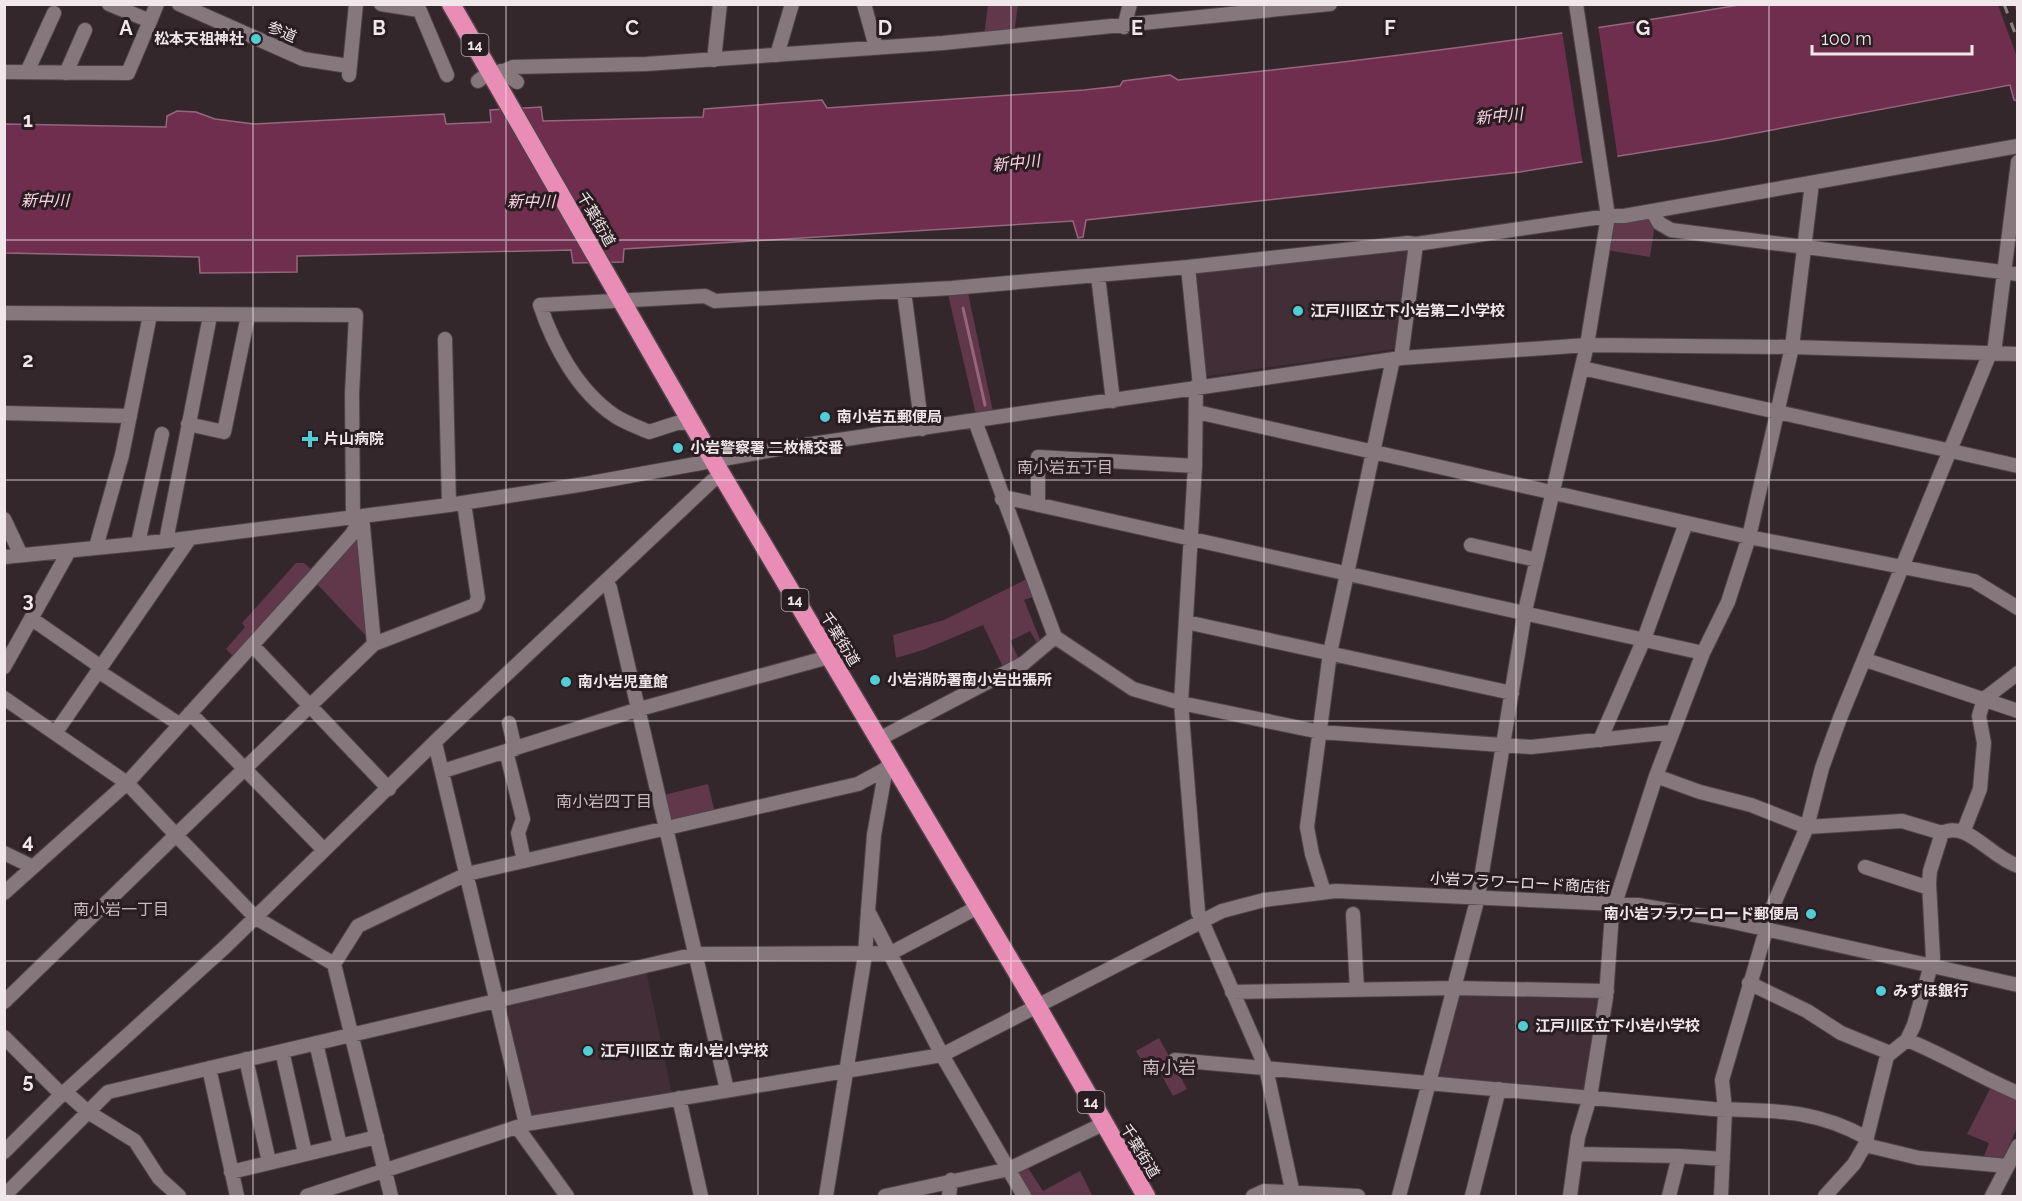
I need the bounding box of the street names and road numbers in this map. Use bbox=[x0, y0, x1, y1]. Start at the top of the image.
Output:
street label: 参道 bbox=[265, 18, 299, 46]
road number: 14 bbox=[462, 34, 488, 56]
street label: 千葉街道 bbox=[573, 189, 619, 249]
road number: 14 bbox=[782, 589, 808, 611]
street label: 千葉街道 bbox=[817, 609, 863, 669]
street label: 小岩フラワーロード商店街 bbox=[1430, 869, 1610, 897]
road number: 14 bbox=[1078, 1091, 1104, 1113]
street label: 千葉街道 bbox=[1117, 1121, 1163, 1181]

